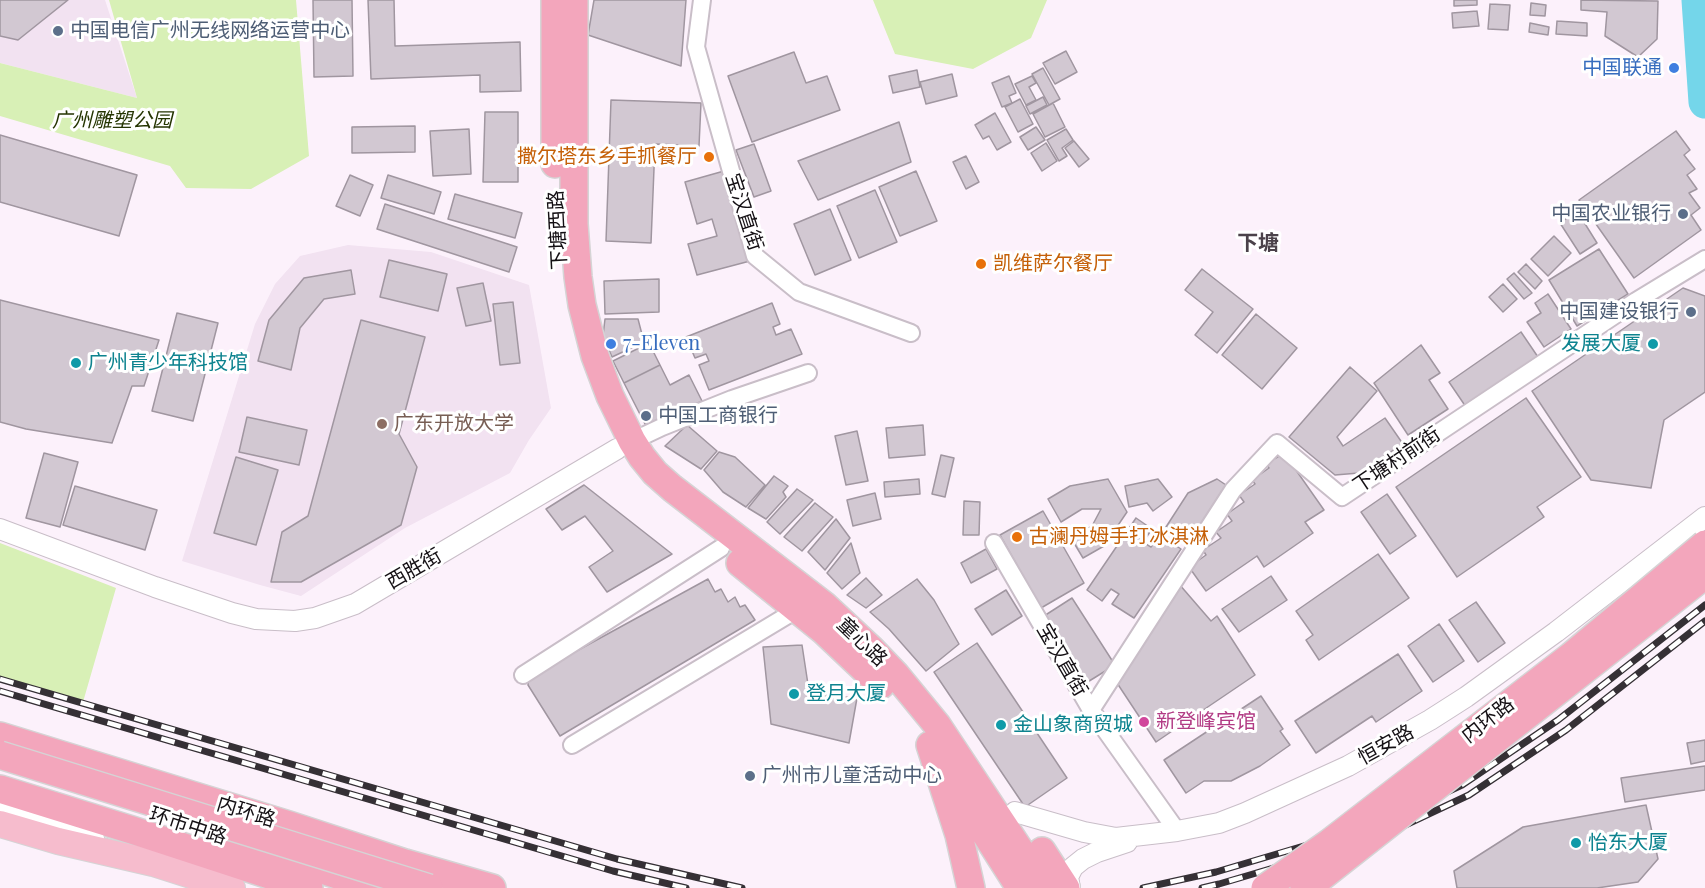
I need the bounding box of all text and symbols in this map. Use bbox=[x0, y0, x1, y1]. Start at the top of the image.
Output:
place label: 中国电信广州无线网络运营中心 bbox=[70, 19, 350, 43]
marker: 中国电信广州无线网络运营中心 bbox=[51, 24, 65, 38]
place label: 中国联通 bbox=[1582, 56, 1662, 80]
marker: 中国联通 bbox=[1667, 61, 1681, 75]
park label: 广州雕塑公园 bbox=[52, 109, 172, 133]
place label: 撒尔塔东乡手抓餐厅 bbox=[517, 145, 697, 169]
marker: 撒尔塔东乡手抓餐厅 bbox=[702, 150, 716, 164]
street label: 宝汉直街 bbox=[720, 170, 768, 254]
street label: 下塘西路 bbox=[544, 189, 572, 271]
place label: 中国农业银行 bbox=[1551, 202, 1671, 226]
marker: 中国农业银行 bbox=[1676, 207, 1690, 221]
district label: 下塘 bbox=[1237, 230, 1279, 256]
place label: 凯维萨尔餐厅 bbox=[993, 252, 1113, 276]
marker: 凯维萨尔餐厅 bbox=[974, 257, 988, 271]
place label: 中国建设银行 bbox=[1559, 300, 1679, 324]
marker: 中国建设银行 bbox=[1684, 305, 1698, 319]
place label: 7-Eleven bbox=[623, 332, 700, 356]
place label: 发展大厦 bbox=[1561, 332, 1641, 356]
marker: 7-Eleven bbox=[604, 337, 618, 351]
marker: 发展大厦 bbox=[1646, 337, 1660, 351]
place label: 广州青少年科技馆 bbox=[88, 351, 248, 375]
marker: 广州青少年科技馆 bbox=[69, 356, 83, 370]
place label: 中国工商银行 bbox=[658, 404, 778, 428]
marker: 中国工商银行 bbox=[639, 409, 653, 423]
place label: 广东开放大学 bbox=[394, 412, 514, 436]
marker: 广东开放大学 bbox=[375, 417, 389, 431]
street label: 下塘村前街 bbox=[1349, 422, 1445, 498]
place label: 古澜丹姆手打冰淇淋 bbox=[1029, 525, 1209, 549]
marker: 古澜丹姆手打冰淇淋 bbox=[1010, 530, 1024, 544]
street label: 西胜街 bbox=[382, 544, 446, 594]
street label: 童心路 bbox=[832, 613, 892, 671]
street label: 宝汉直街 bbox=[1032, 619, 1092, 701]
place label: 登月大厦 bbox=[806, 682, 886, 706]
marker: 登月大厦 bbox=[787, 687, 801, 701]
street label: 内环路 bbox=[1457, 692, 1519, 748]
place label: 新登峰宾馆 bbox=[1156, 710, 1256, 734]
place label: 金山象商贸城 bbox=[1013, 713, 1133, 737]
marker: 新登峰宾馆 bbox=[1137, 715, 1151, 729]
marker: 金山象商贸城 bbox=[994, 718, 1008, 732]
street label: 恒安路 bbox=[1354, 720, 1418, 770]
place label: 广州市儿童活动中心 bbox=[762, 764, 942, 788]
marker: 广州市儿童活动中心 bbox=[743, 769, 757, 783]
street label: 内环路 bbox=[214, 792, 278, 832]
street label: 环市中路 bbox=[146, 802, 230, 850]
place label: 怡东大厦 bbox=[1588, 831, 1668, 855]
marker: 怡东大厦 bbox=[1569, 836, 1583, 850]

